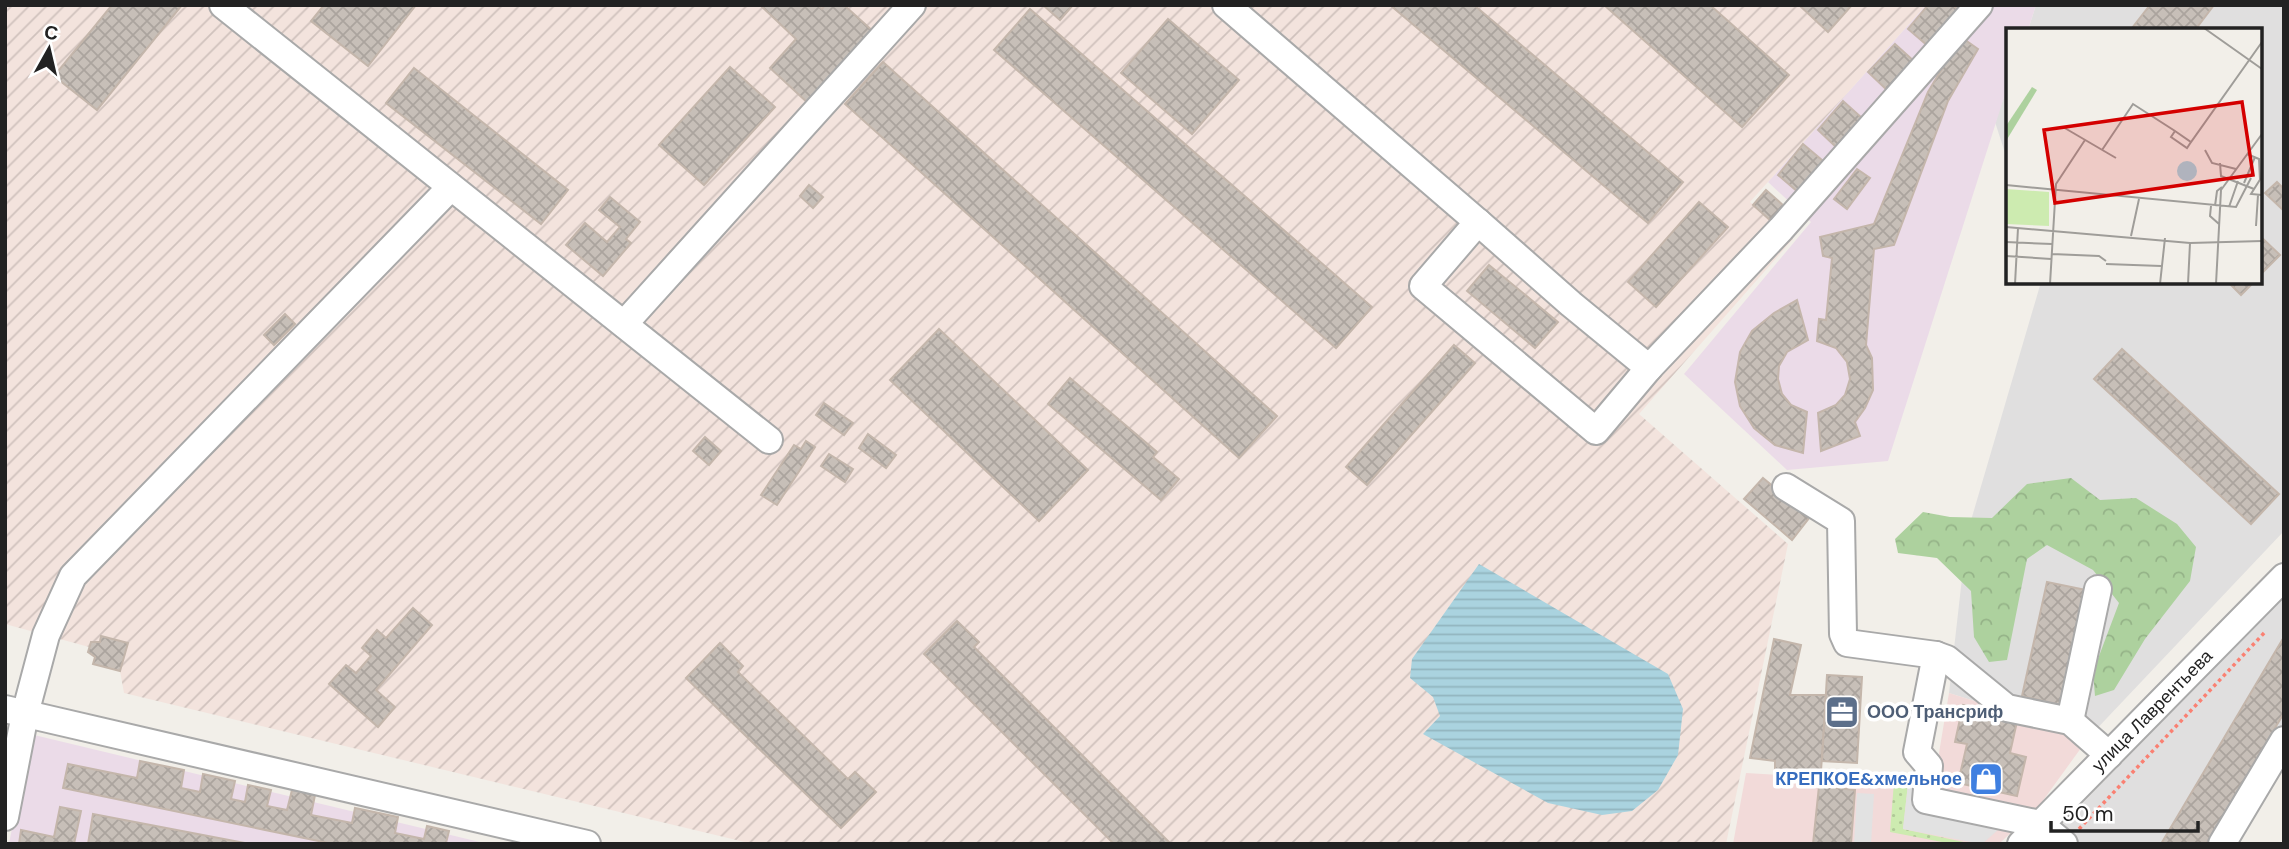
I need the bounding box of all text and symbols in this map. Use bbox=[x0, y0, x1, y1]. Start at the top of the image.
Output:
north arrow bbox=[14, 14, 84, 84]
text: С bbox=[43, 19, 60, 46]
inset map bbox=[2006, 28, 2261, 284]
street label: улица Лаврентьева bbox=[2087, 644, 2219, 777]
office icon: ООО Трансриф bbox=[1823, 693, 1861, 731]
place label: ООО Трансриф bbox=[1867, 700, 2003, 724]
shop icon: КРЕПКОЕ&хмельное bbox=[1967, 760, 2005, 798]
place label: КРЕПКОЕ&хмельное bbox=[1775, 767, 1962, 791]
scale bar bbox=[2051, 790, 2198, 834]
text: 50 m bbox=[2062, 800, 2113, 828]

